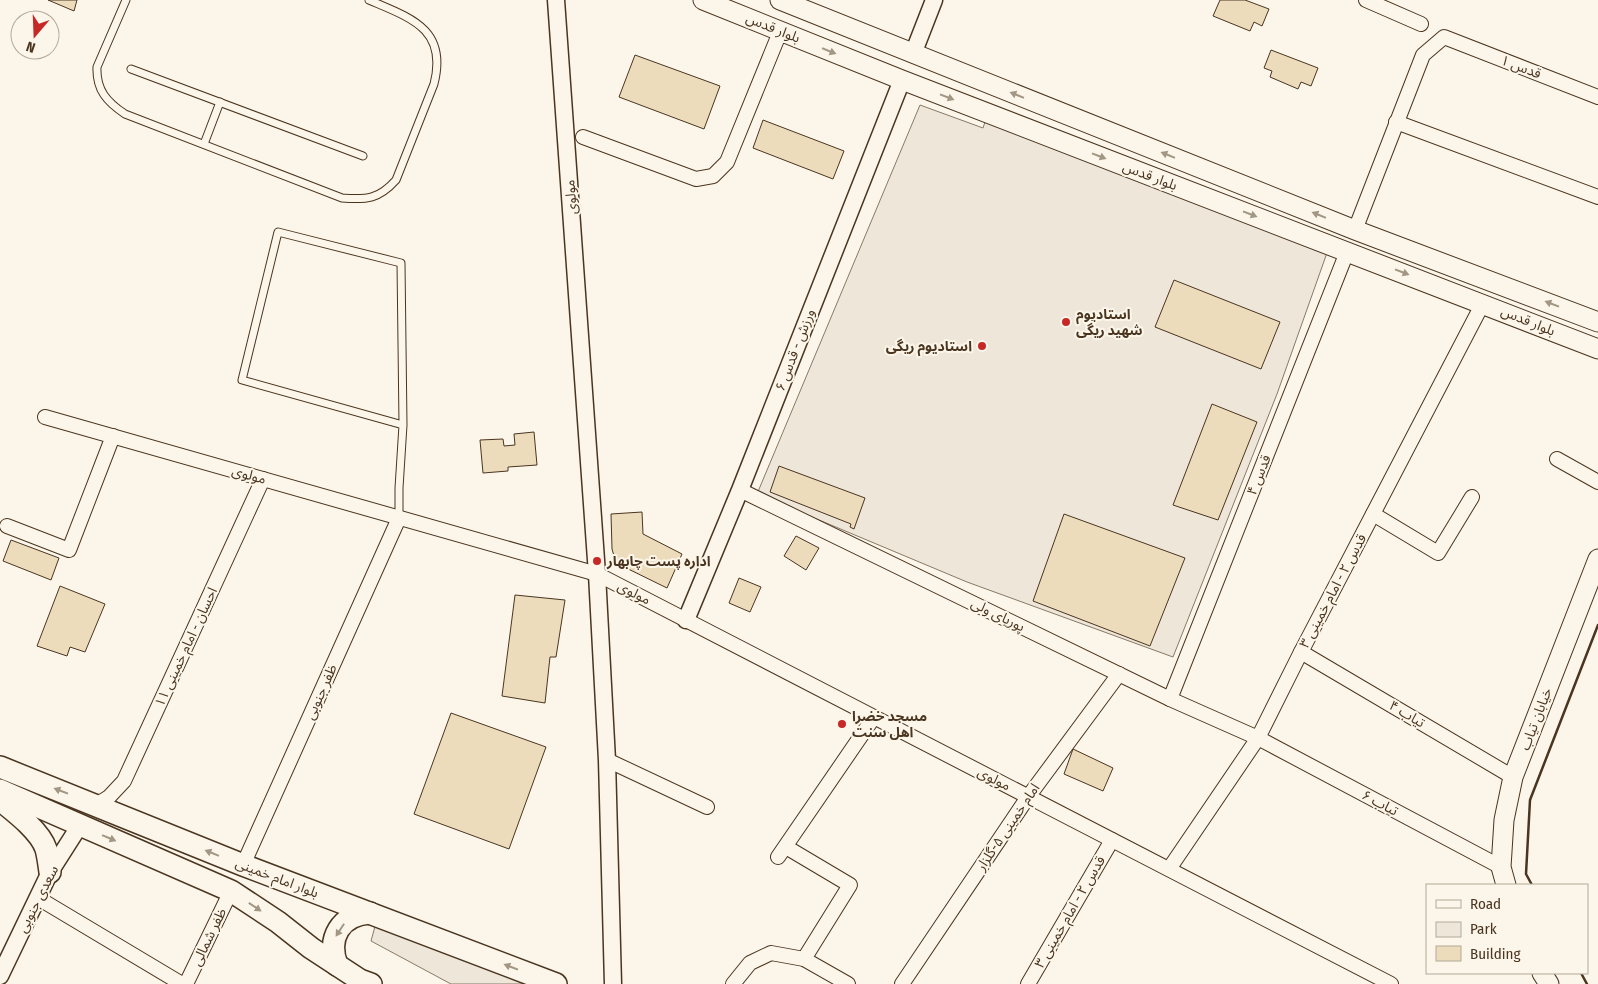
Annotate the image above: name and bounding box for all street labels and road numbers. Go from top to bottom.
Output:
street label: بلوار قدس [743,9,803,47]
street label: قدس ۱ [1498,52,1544,82]
street label: بلوار قدس [1120,158,1180,194]
street label: مولوی [561,179,581,215]
street label: بلوار قدس [1498,302,1558,340]
street label: ورزش - قدس ۶ [772,306,818,394]
street label: قدس ۴ [1243,452,1275,498]
street label: مولوی [230,462,268,488]
street label: قدس ۲ - امام خمینی ۳ [1296,531,1372,652]
street label: مولوی [615,578,653,608]
street label: احسان - امام خمینی ۱۱ [151,585,223,710]
street label: پوریای ولی [968,595,1028,636]
street label: ظفر جنوبی [301,662,341,722]
street label: خیابان تیاب [1516,685,1556,753]
street label: تیاب ۴ [1386,697,1428,731]
street label: مولوی [975,764,1013,794]
street label: امام خمینی ۵-گلزار [972,780,1045,876]
street label: تیاب ۶ [1359,786,1401,820]
street label: قدس ۲ - امام خمینی ۳ [1031,853,1111,972]
street label: بلوار امام خمینی [232,854,321,904]
street label: سعدی جنوبی [14,862,62,936]
street label: ظفر شمالی [188,905,230,969]

